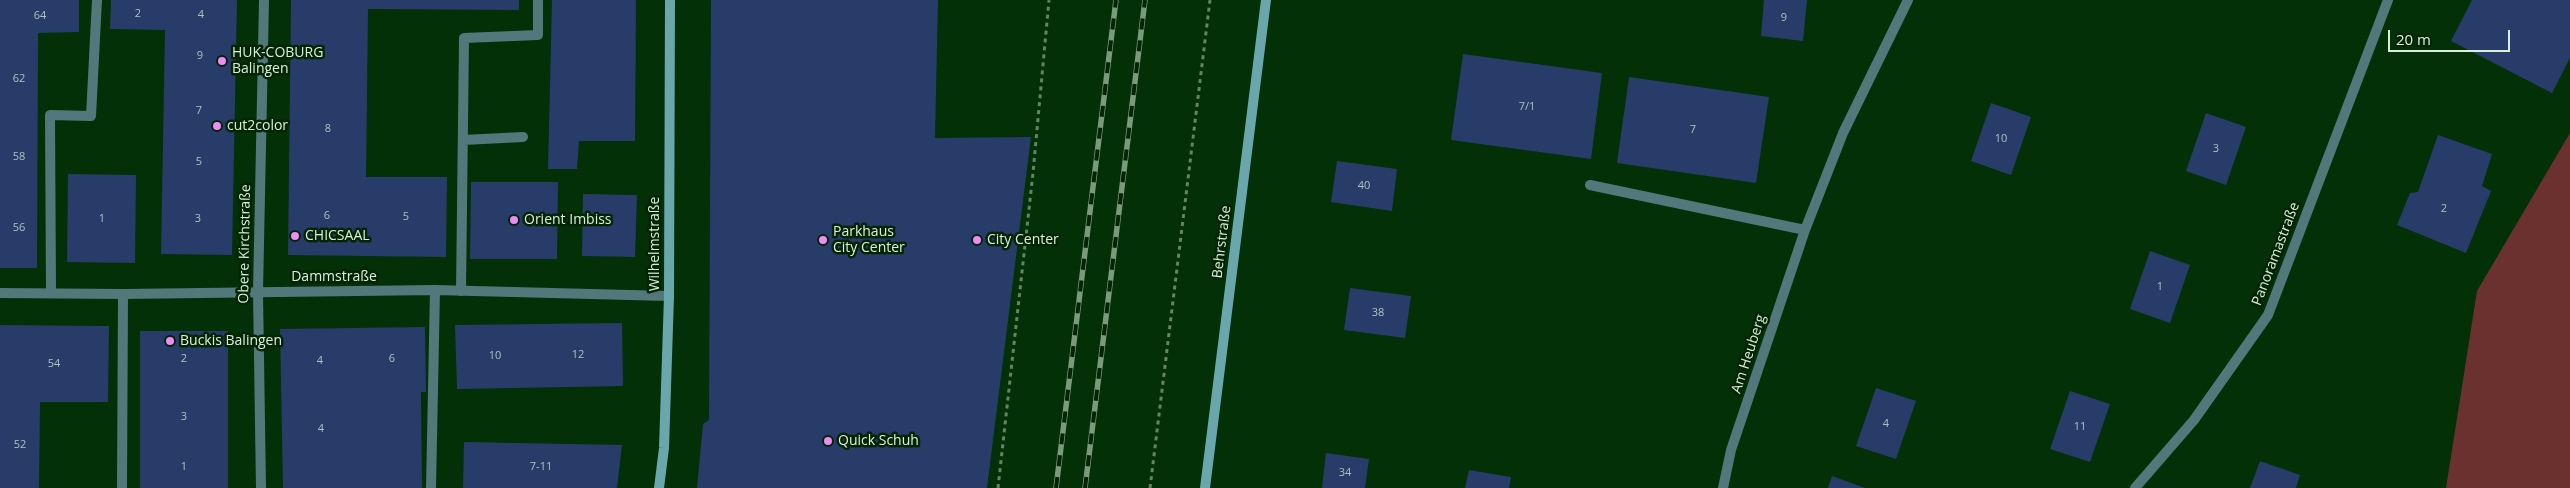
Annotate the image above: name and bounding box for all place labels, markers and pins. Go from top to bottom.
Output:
place label: HUK-COBURG Balingen [232,45,323,78]
marker: HUK-COBURG Balingen [216,55,228,67]
place label: cut2color [227,118,288,134]
marker: cut2color [211,120,223,132]
place label: Orient Imbiss [524,212,612,228]
marker: Orient Imbiss [508,214,520,226]
place label: Parkhaus City Center [833,224,905,256]
place label: CHICSAAL [305,228,370,244]
marker: CHICSAAL [289,230,301,242]
place label: City Center [987,232,1059,248]
marker: Parkhaus City Center [817,234,829,246]
marker: City Center [971,234,983,246]
place label: Buckis Balingen [180,333,282,349]
marker: Buckis Balingen [164,335,176,347]
place label: Quick Schuh [838,433,919,449]
marker: Quick Schuh [822,435,834,447]

